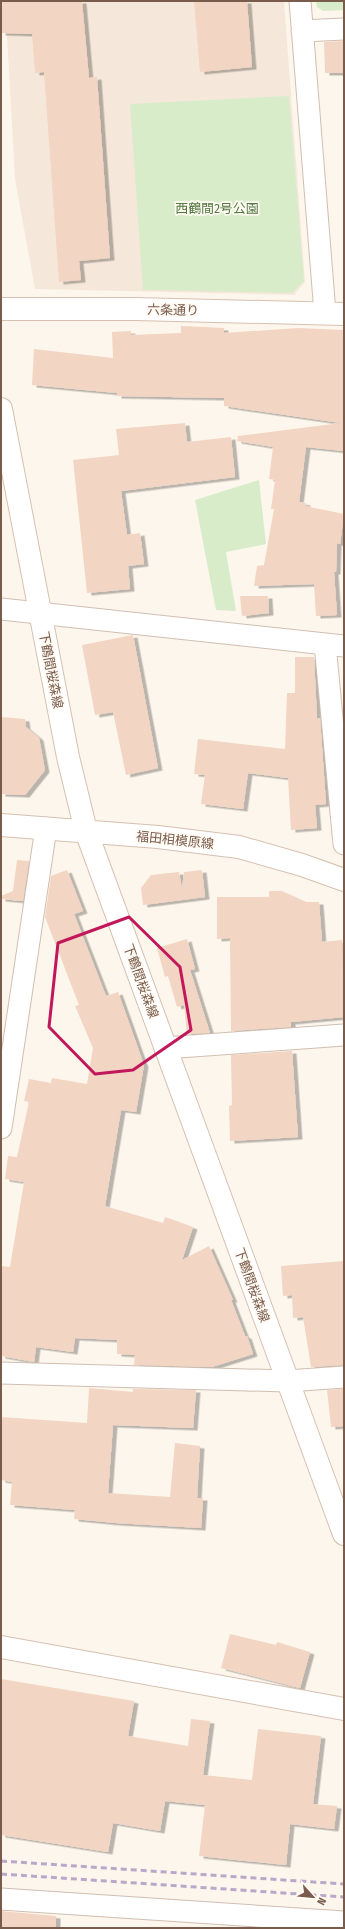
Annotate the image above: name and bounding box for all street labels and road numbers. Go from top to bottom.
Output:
street label: 六条通り [147,302,199,318]
street label: 下鶴間桜森線 [36,630,66,710]
street label: 福田相模原線 [135,828,215,852]
street label: 下鶴間桜森線 [121,942,161,1020]
street label: 下鶴間桜森線 [232,1246,272,1324]

